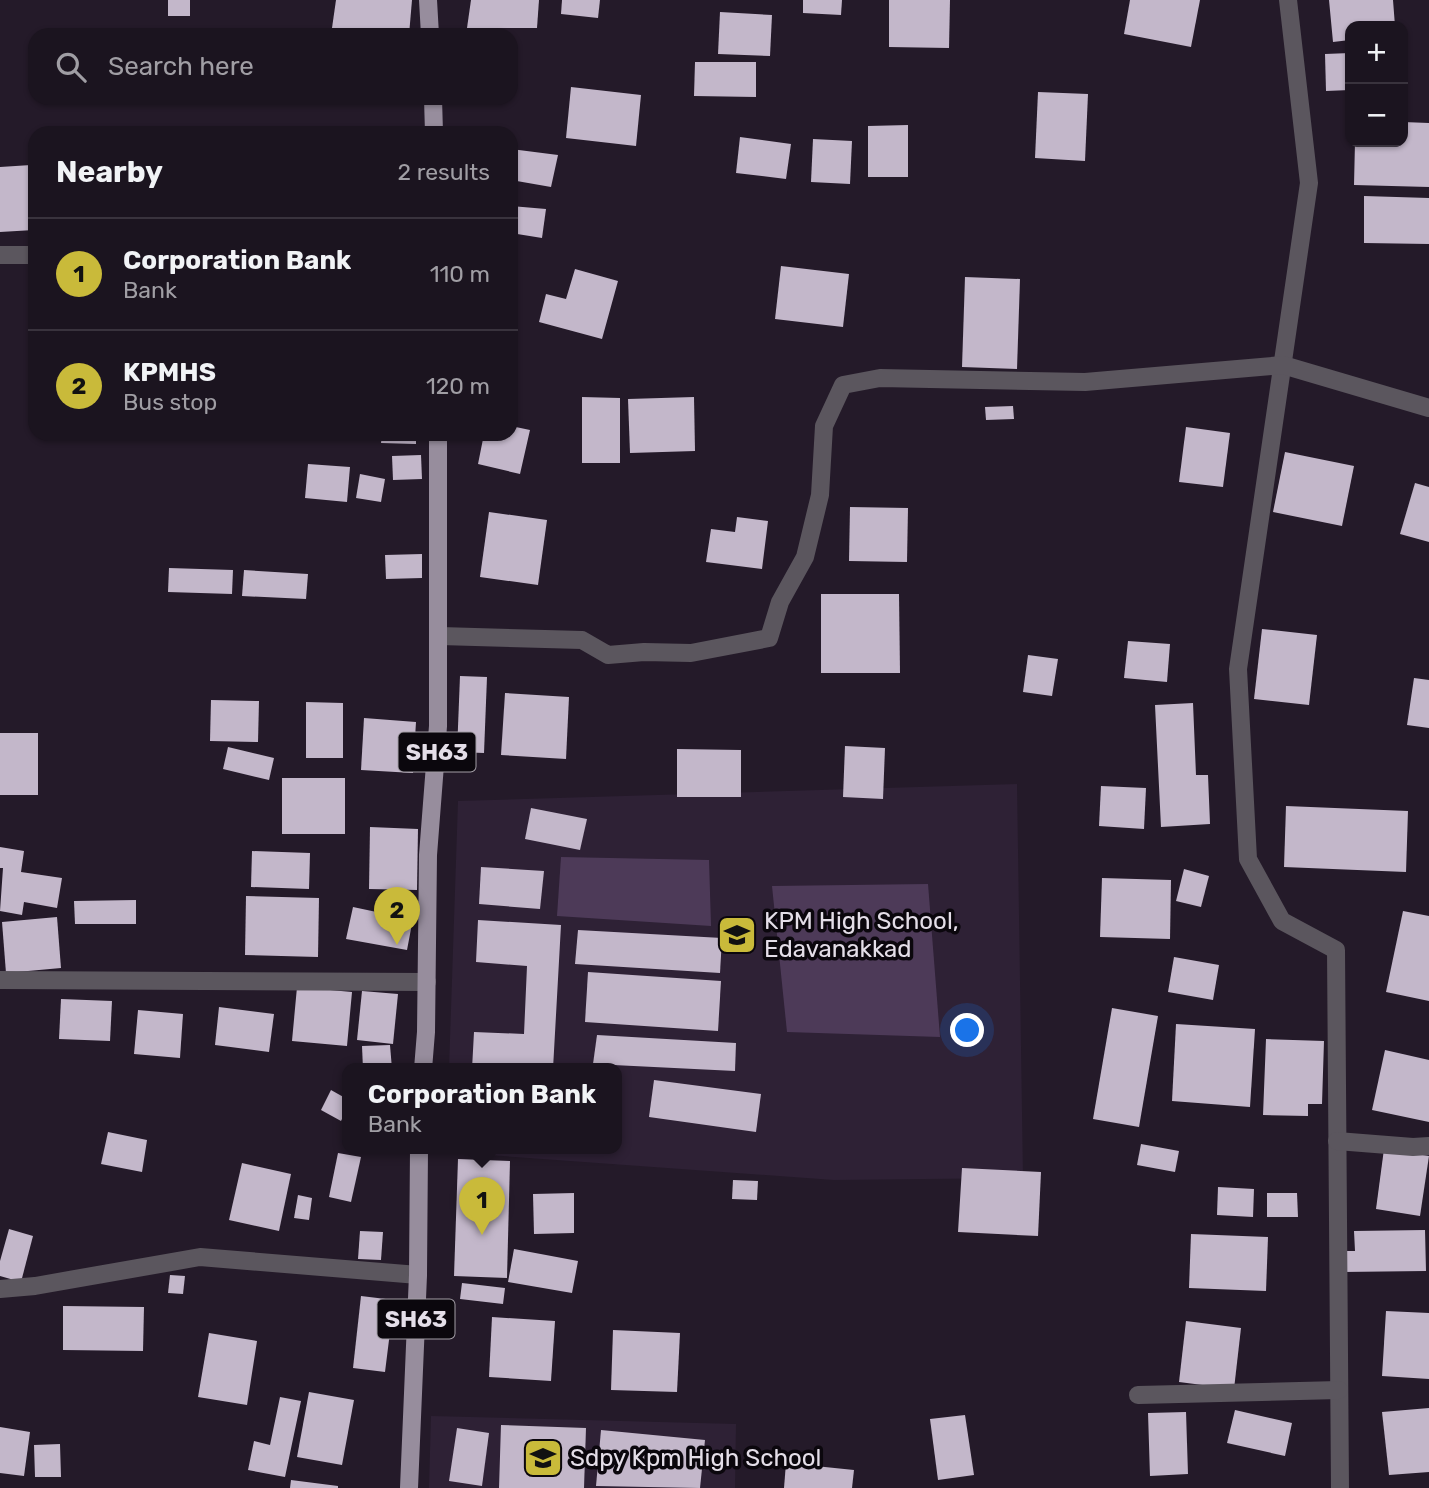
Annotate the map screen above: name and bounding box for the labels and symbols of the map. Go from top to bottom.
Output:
road number: SH63 [398,732,476,772]
pin: 2 [374,887,420,945]
place label: KPM High School, Edavanakkad [764,907,959,963]
school or university icon: KPM High School, Edavanakkad [716,914,758,956]
your location [950,1013,984,1047]
pin: 1 [459,1177,505,1235]
road number: SH63 [378,1300,454,1338]
school or university icon: Sdpy Kpm High School [522,1437,564,1479]
place label: Sdpy Kpm High School [570,1444,821,1472]

